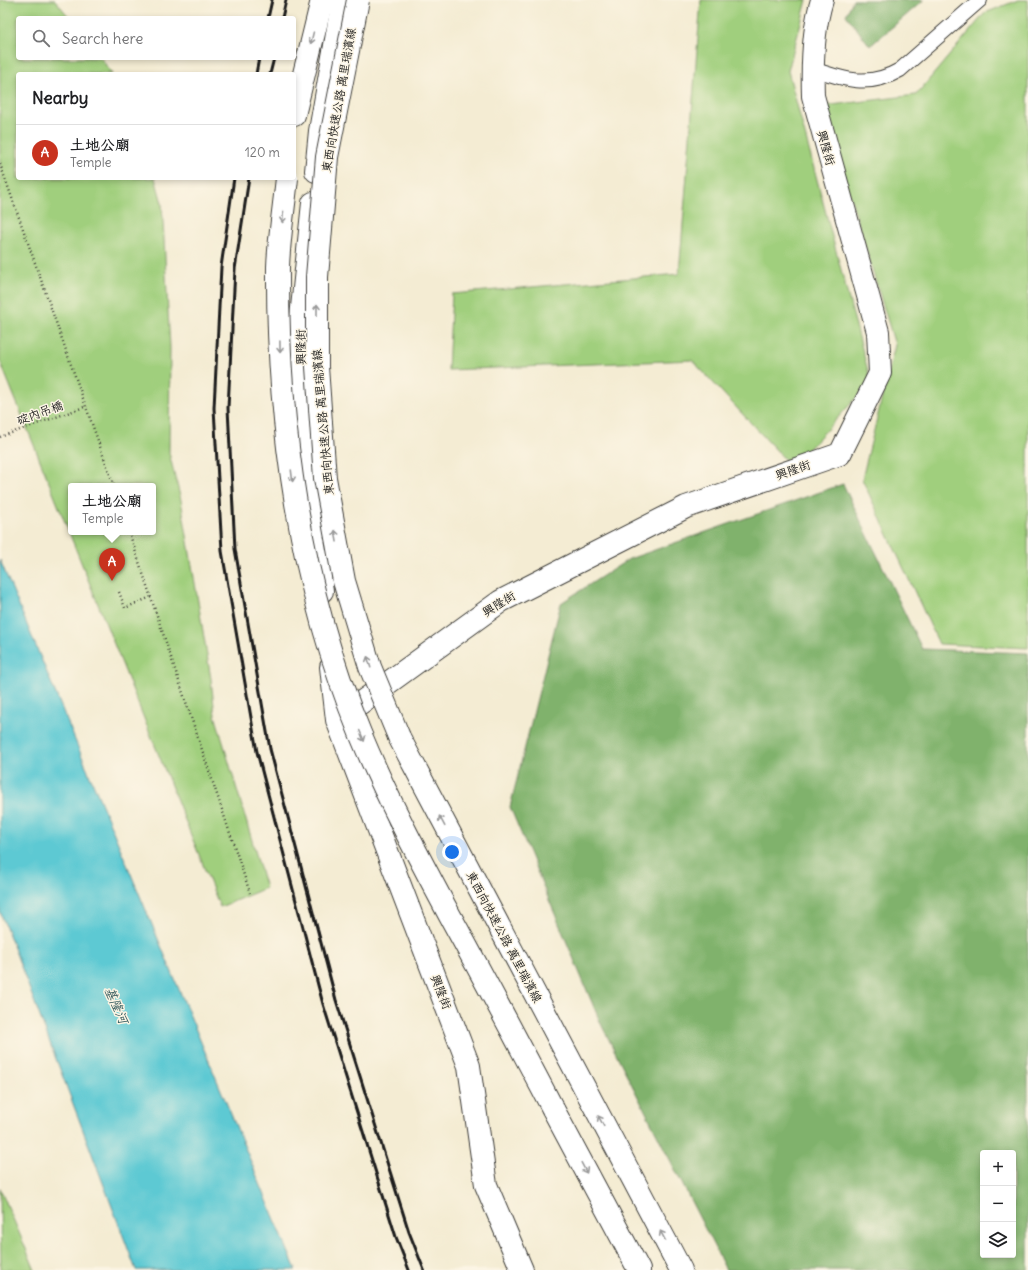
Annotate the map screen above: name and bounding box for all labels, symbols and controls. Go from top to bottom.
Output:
search box [16,16,296,60]
street label: 東西向快速公路 萬里瑞濱線 [318,26,359,174]
icon: search [30,27,52,49]
text: Search here [62,29,143,48]
one-way arrow [308,31,316,44]
text: Nearby [32,87,88,109]
street label: 興隆街 [814,128,839,167]
text: 土地公廟 [70,135,130,154]
text: A [41,144,49,161]
text: 120 m [245,144,280,161]
text: Temple [70,154,112,171]
one-way arrow [279,210,287,223]
one-way arrow [313,304,321,317]
street label: 興隆街 [293,329,308,365]
one-way arrow [276,340,284,353]
street label: 東西向快速公路 萬里瑞濱線 [309,348,336,496]
street label: 碇內吊橋 [15,397,65,428]
street label: 興隆街 [773,457,812,482]
one-way arrow [288,469,296,482]
popup [68,483,156,535]
text: 土地公廟 [82,491,142,510]
text: Temple [82,510,124,527]
one-way arrow [332,530,340,543]
pin: A [99,548,125,581]
street label: 興隆街 [479,588,518,619]
one-way arrow [365,656,372,669]
one-way arrow [358,730,366,742]
one-way arrow [438,815,445,827]
your location [442,842,462,862]
street label: 東西向快速公路 萬里瑞濱線 [463,868,546,1005]
street label: 興隆街 [428,972,455,1011]
water label: 基隆河 [101,984,133,1028]
one-way arrow [597,1115,605,1127]
map controls [980,1150,1016,1258]
button: + [980,1150,1016,1186]
one-way arrow [581,1162,589,1174]
button: − [980,1186,1016,1222]
button: layers [980,1222,1016,1258]
one-way arrow [658,1230,666,1242]

